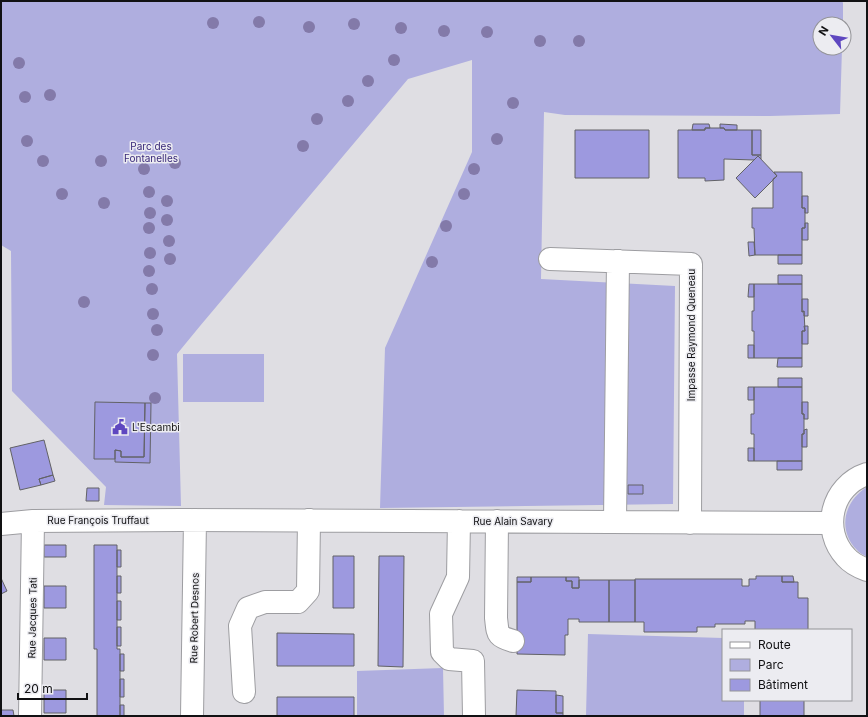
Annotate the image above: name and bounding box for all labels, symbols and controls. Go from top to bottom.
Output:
north arrow [812,16,852,56]
text: N [815,24,832,38]
park label: Parc des Fontanelles [124,140,178,164]
street label: Impasse Raymond Queneau [685,269,697,401]
public building icon: L'Escambi [111,418,129,436]
place label: L'Escambi [132,421,180,433]
street label: Rue François Truffaut [47,514,149,526]
street label: Rue Alain Savary [473,515,553,527]
street label: Rue Robert Desnos [187,573,201,663]
street label: Rue Jacques Tati [25,577,39,659]
legend [722,629,852,701]
text: Route [758,637,791,652]
text: Parc [758,657,784,672]
scale bar [18,675,87,701]
text: Bâtiment [758,677,808,692]
text: 20 m [24,681,53,696]

